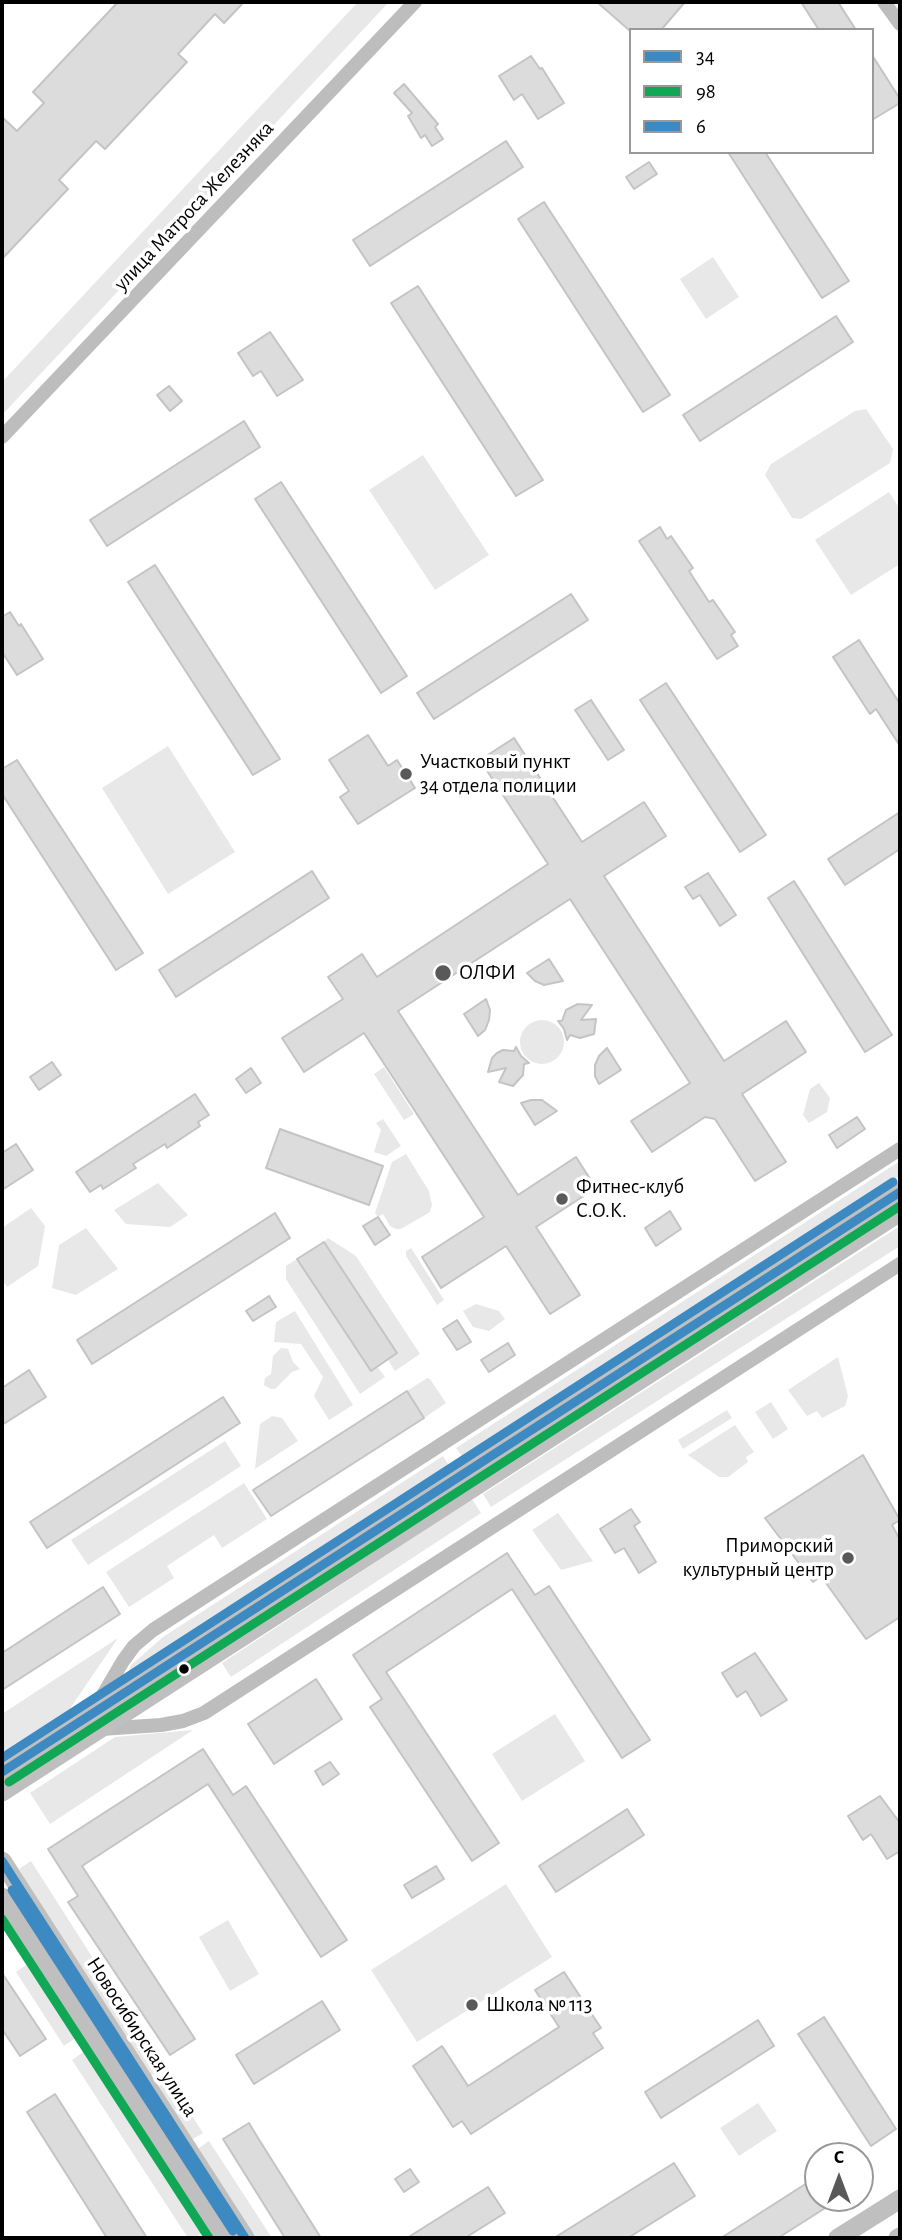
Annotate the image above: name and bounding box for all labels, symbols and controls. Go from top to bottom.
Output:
legend [629,28,874,154]
text: 34 [696,46,715,67]
text: 98 [696,81,716,102]
street label: улица Матроса Железняка [109,116,279,296]
text: 6 [696,116,706,137]
place label: Участковый пункт 34 отдела полиции [420,749,577,799]
marker: Участковый пункт 34 отдела полиции [398,766,414,782]
place label: ОЛФИ [459,960,516,986]
marker: ОЛФИ [433,963,453,983]
place label: Фитнес-клуб С.О.К. [576,1174,684,1224]
marker: Фитнес-клуб С.О.К. [554,1191,570,1207]
place label: Приморский культурный центр [683,1533,834,1583]
marker: Приморский культурный центр [840,1550,856,1566]
unlabelled marker [177,1662,191,1676]
street label: Новосибирская улица [81,1952,203,2122]
place label: Школа № 113 [486,1992,592,2018]
marker: Школа № 113 [464,1997,480,2013]
north arrow [804,2142,874,2212]
text: С [834,2148,844,2167]

